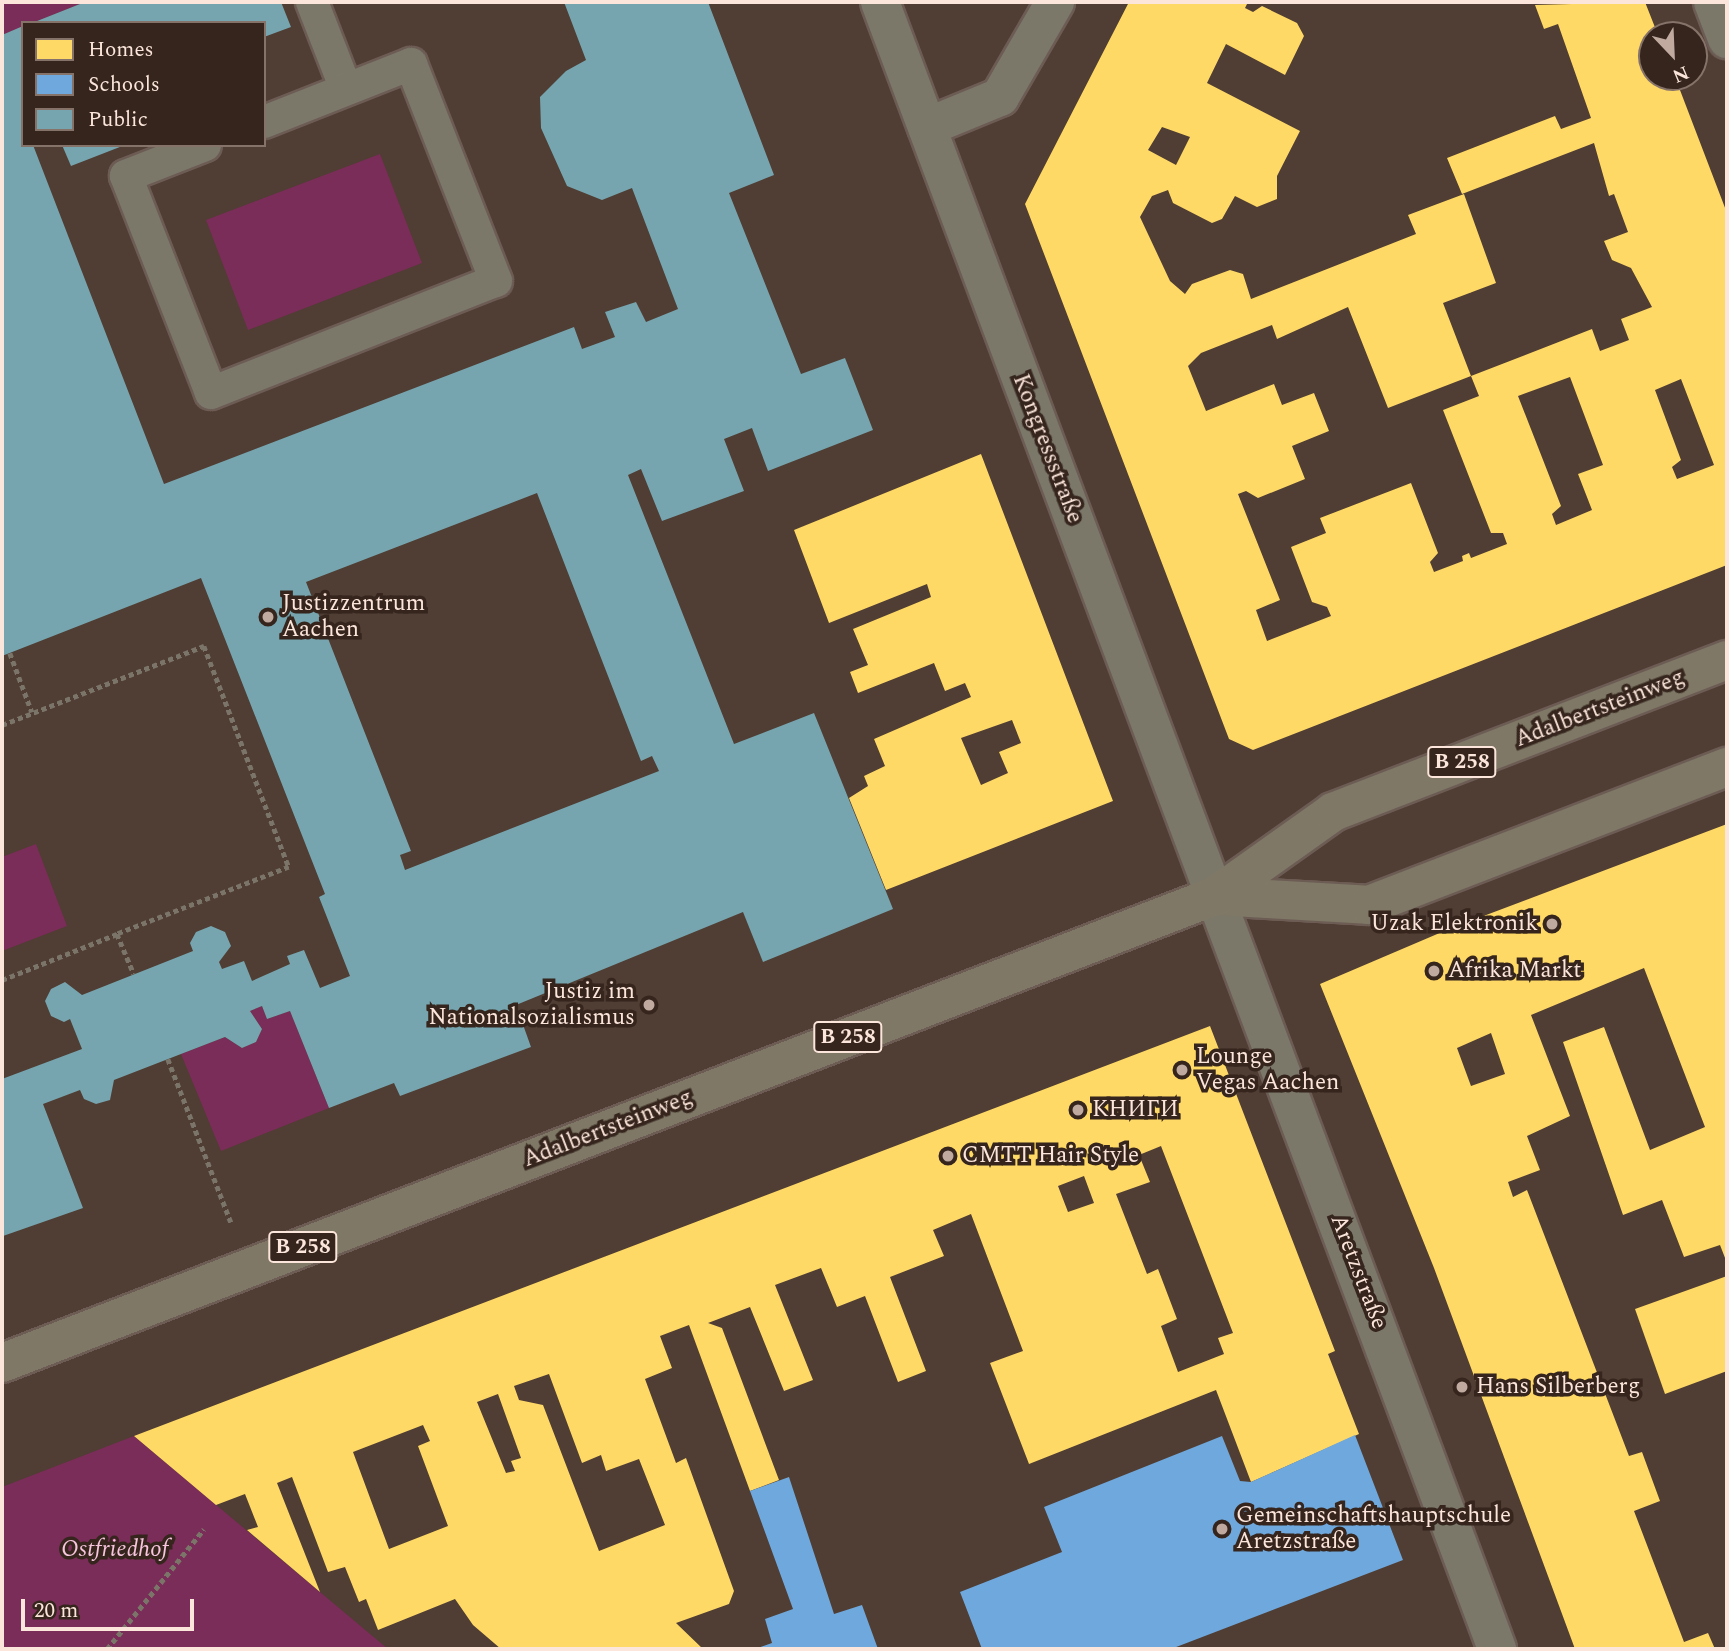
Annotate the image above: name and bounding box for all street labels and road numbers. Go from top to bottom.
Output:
street label: Kongressstraße [1006,371,1088,527]
street label: Adalbertsteinweg [1511,664,1689,754]
road number: B 258 [1427,744,1497,780]
road number: B 258 [813,1020,883,1054]
street label: Adalbertsteinweg [519,1084,697,1174]
street label: Aretzstraße [1324,1211,1392,1333]
road number: B 258 [268,1230,338,1264]

